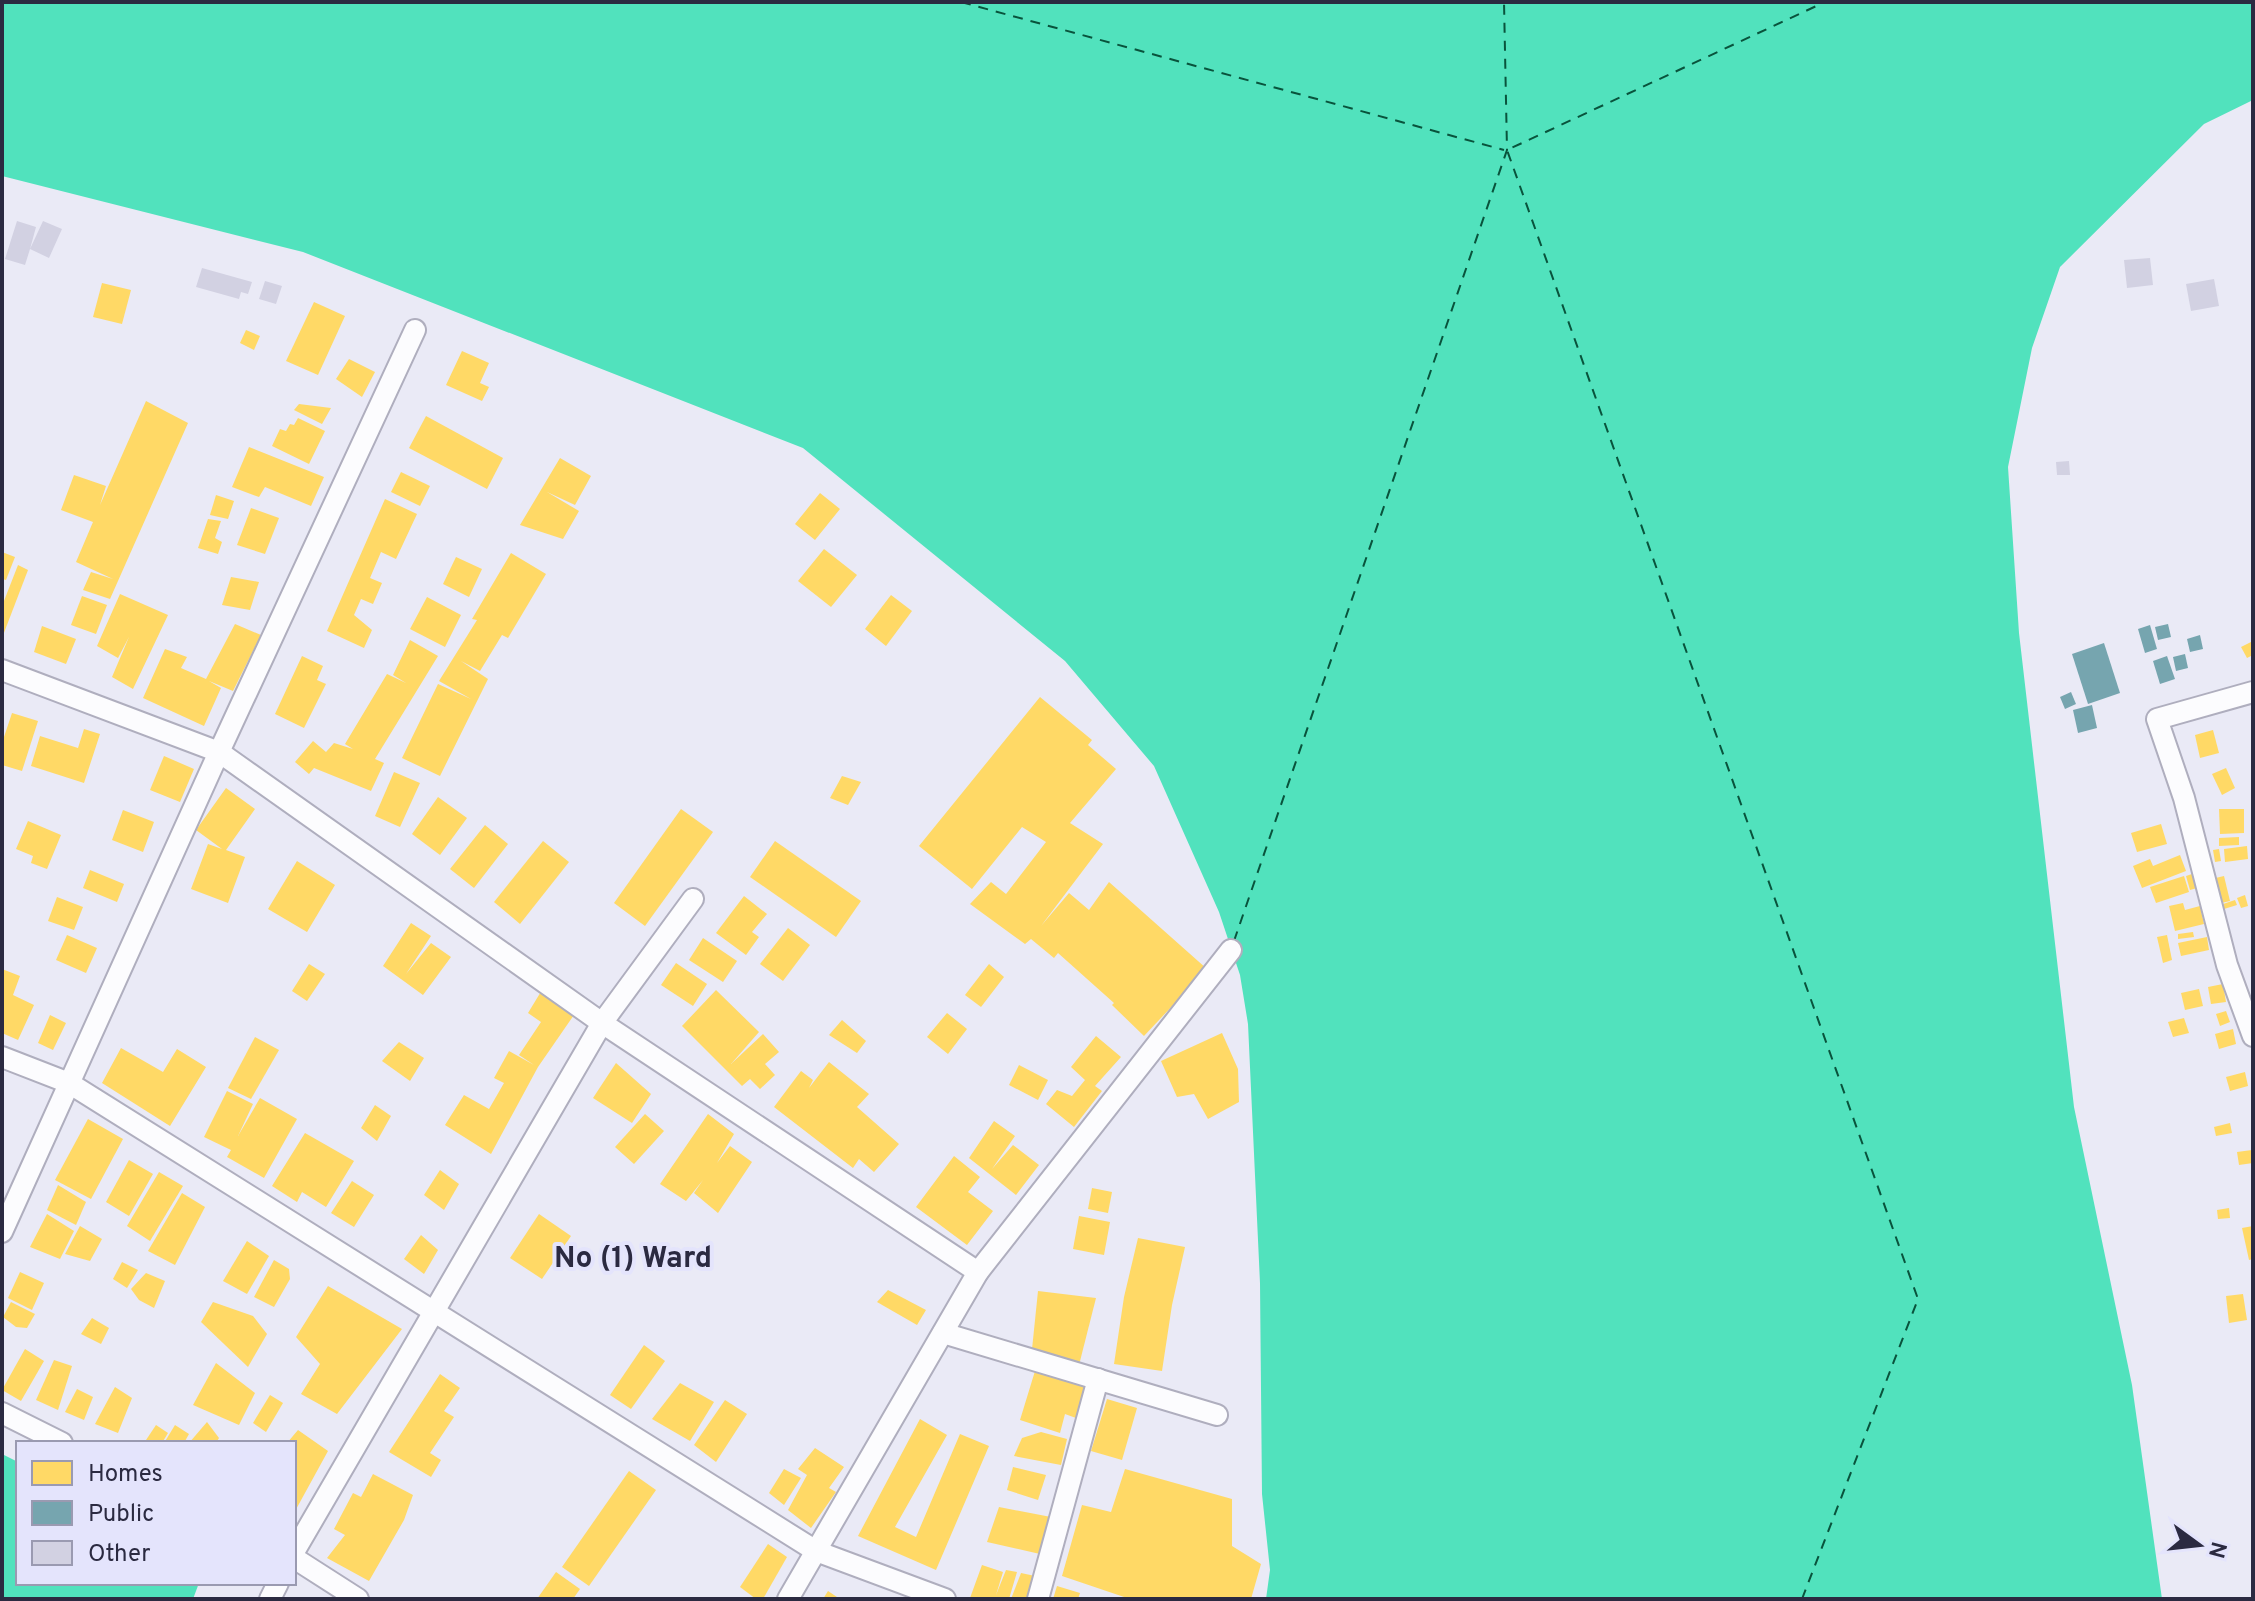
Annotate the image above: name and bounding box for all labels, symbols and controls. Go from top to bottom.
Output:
district label: No (1) Ward [554,1241,712,1278]
legend [16,1441,296,1585]
text: Homes [88,1460,163,1490]
text: Public [88,1500,154,1530]
north arrow [2159,1505,2239,1585]
text: N [2201,1538,2231,1561]
text: Other [88,1540,150,1570]

